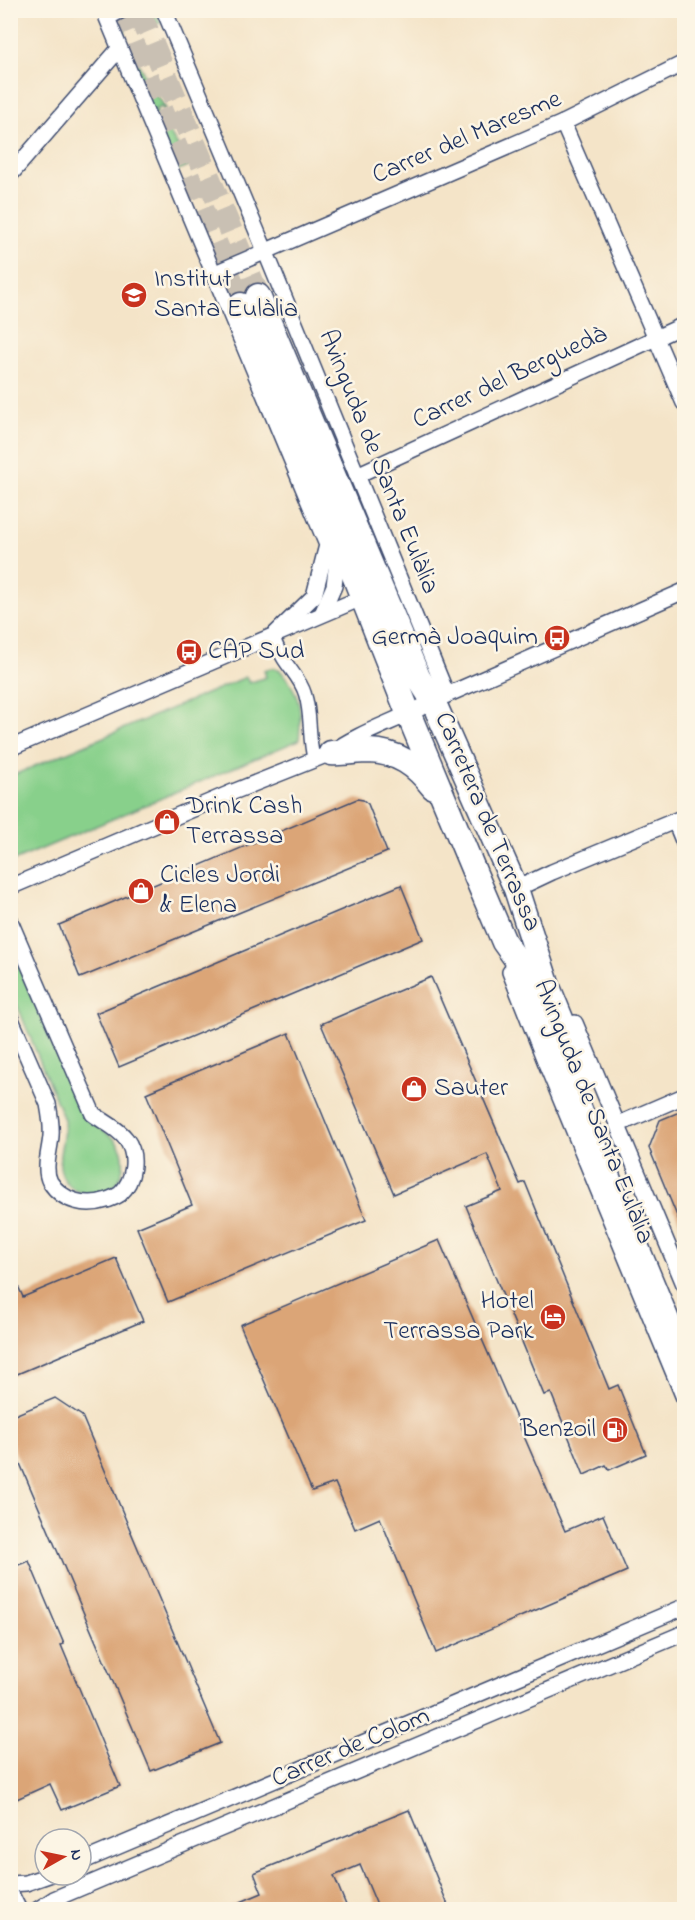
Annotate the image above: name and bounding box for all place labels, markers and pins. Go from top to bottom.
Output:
place label: Institut Santa Eulàlia [154,261,298,329]
school or university icon: Institut Santa Eulàlia [119,280,149,310]
place label: Germà Joaquim [371,619,538,657]
bus stop icon: Germà Joaquim [542,623,572,653]
place label: CAP Sud [208,633,305,671]
bus stop icon: CAP Sud [174,637,204,667]
place label: Drink Cash Terrassa [185,788,302,856]
shop icon: Drink Cash Terrassa [152,807,182,837]
place label: Cicles Jordi & Elena [160,857,280,925]
shop icon: Cicles Jordi & Elena [126,876,156,906]
place label: Sauter [434,1070,509,1108]
shop icon: Sauter [399,1074,429,1104]
place label: Hotel Terrassa Park [383,1283,535,1351]
hotel icon: Hotel Terrassa Park [538,1302,568,1332]
place label: Benzoil [520,1411,596,1449]
fuel station icon: Benzoil [600,1415,630,1445]

